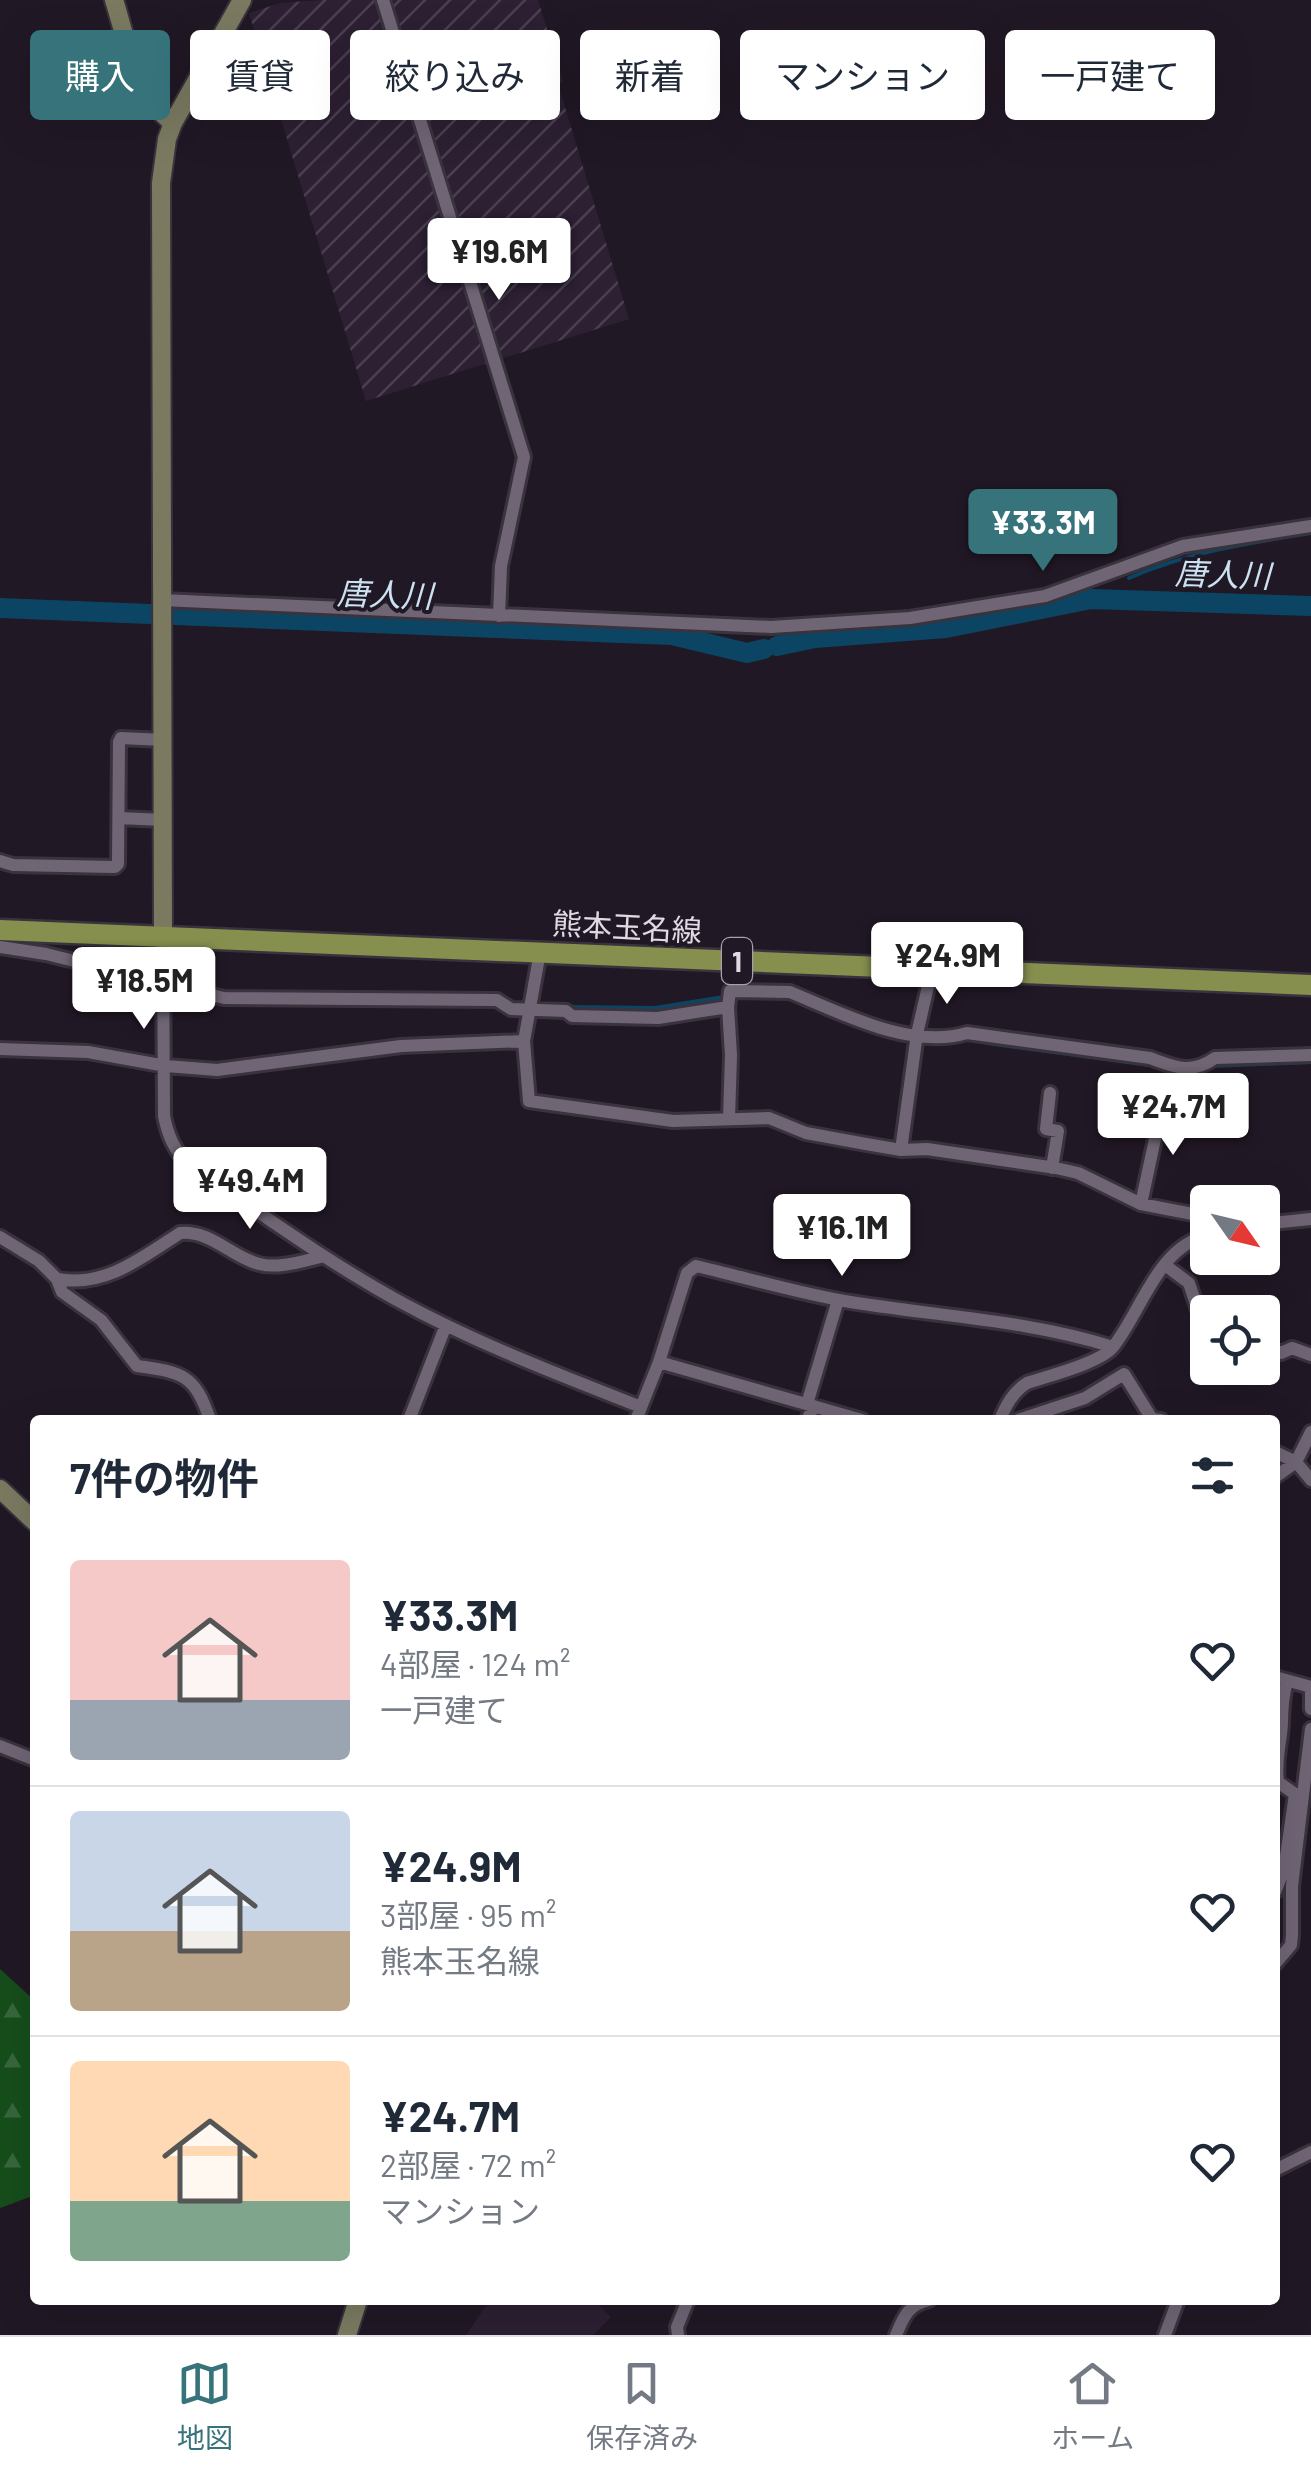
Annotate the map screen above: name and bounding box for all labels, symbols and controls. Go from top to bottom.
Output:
chip: 購入 [30,30,170,120]
chip: 賃貸 [190,30,330,120]
chip: 絞り込み [350,30,560,120]
chip: 新着 [580,30,720,120]
chip: マンション [740,30,985,120]
chip: 一戸建て [1005,30,1215,120]
pin: ¥19.6M [418,218,580,303]
text: ¥19.6M [450,231,548,269]
pin: ¥33.3M [962,489,1124,574]
text: ¥33.3M [990,502,1096,540]
water label: 唐人川 [1174,552,1275,594]
water label: 唐人川 [336,572,437,614]
street label: 熊本玉名線 [551,904,703,948]
pin: ¥24.9M [866,922,1028,1007]
text: ¥24.9M [893,935,1001,973]
road number: 1 [722,938,752,984]
pin: ¥18.5M [63,947,225,1032]
text: ¥18.5M [94,960,194,998]
pin: ¥24.7M [1092,1073,1254,1158]
text: ¥24.7M [1120,1086,1226,1124]
pin: ¥49.4M [169,1147,331,1232]
text: ¥49.4M [195,1160,305,1198]
north arrow [1190,1185,1280,1275]
map controls [1190,1185,1280,1385]
pin: ¥16.1M [761,1194,923,1279]
text: ¥16.1M [795,1207,889,1245]
button: locate [1190,1295,1280,1385]
icon: filters [1185,1448,1240,1503]
text: 7件の物件 [70,1452,259,1502]
text: ¥33.3M [380,1589,518,1639]
icon: home [150,1600,270,1720]
icon: heart [1185,1633,1240,1688]
text: 4部屋 · 124 m² [380,1644,570,1682]
text: 一戸建て [380,1690,508,1728]
text: ¥24.9M [380,1840,521,1890]
icon: home [150,1851,270,1971]
icon: heart [1185,1884,1240,1939]
text: 3部屋 · 95 m² [380,1895,556,1933]
text: 熊本玉名線 [380,1941,540,1979]
text: ¥24.7M [380,2090,520,2140]
icon: home [150,2101,270,2221]
icon: heart [1185,2134,1240,2189]
text: 2部屋 · 72 m² [380,2145,556,2183]
text: マンション [380,2191,540,2229]
tab: 地図 [177,2356,233,2456]
tab: 保存済み [586,2356,698,2456]
tab: ホーム [1051,2356,1134,2456]

